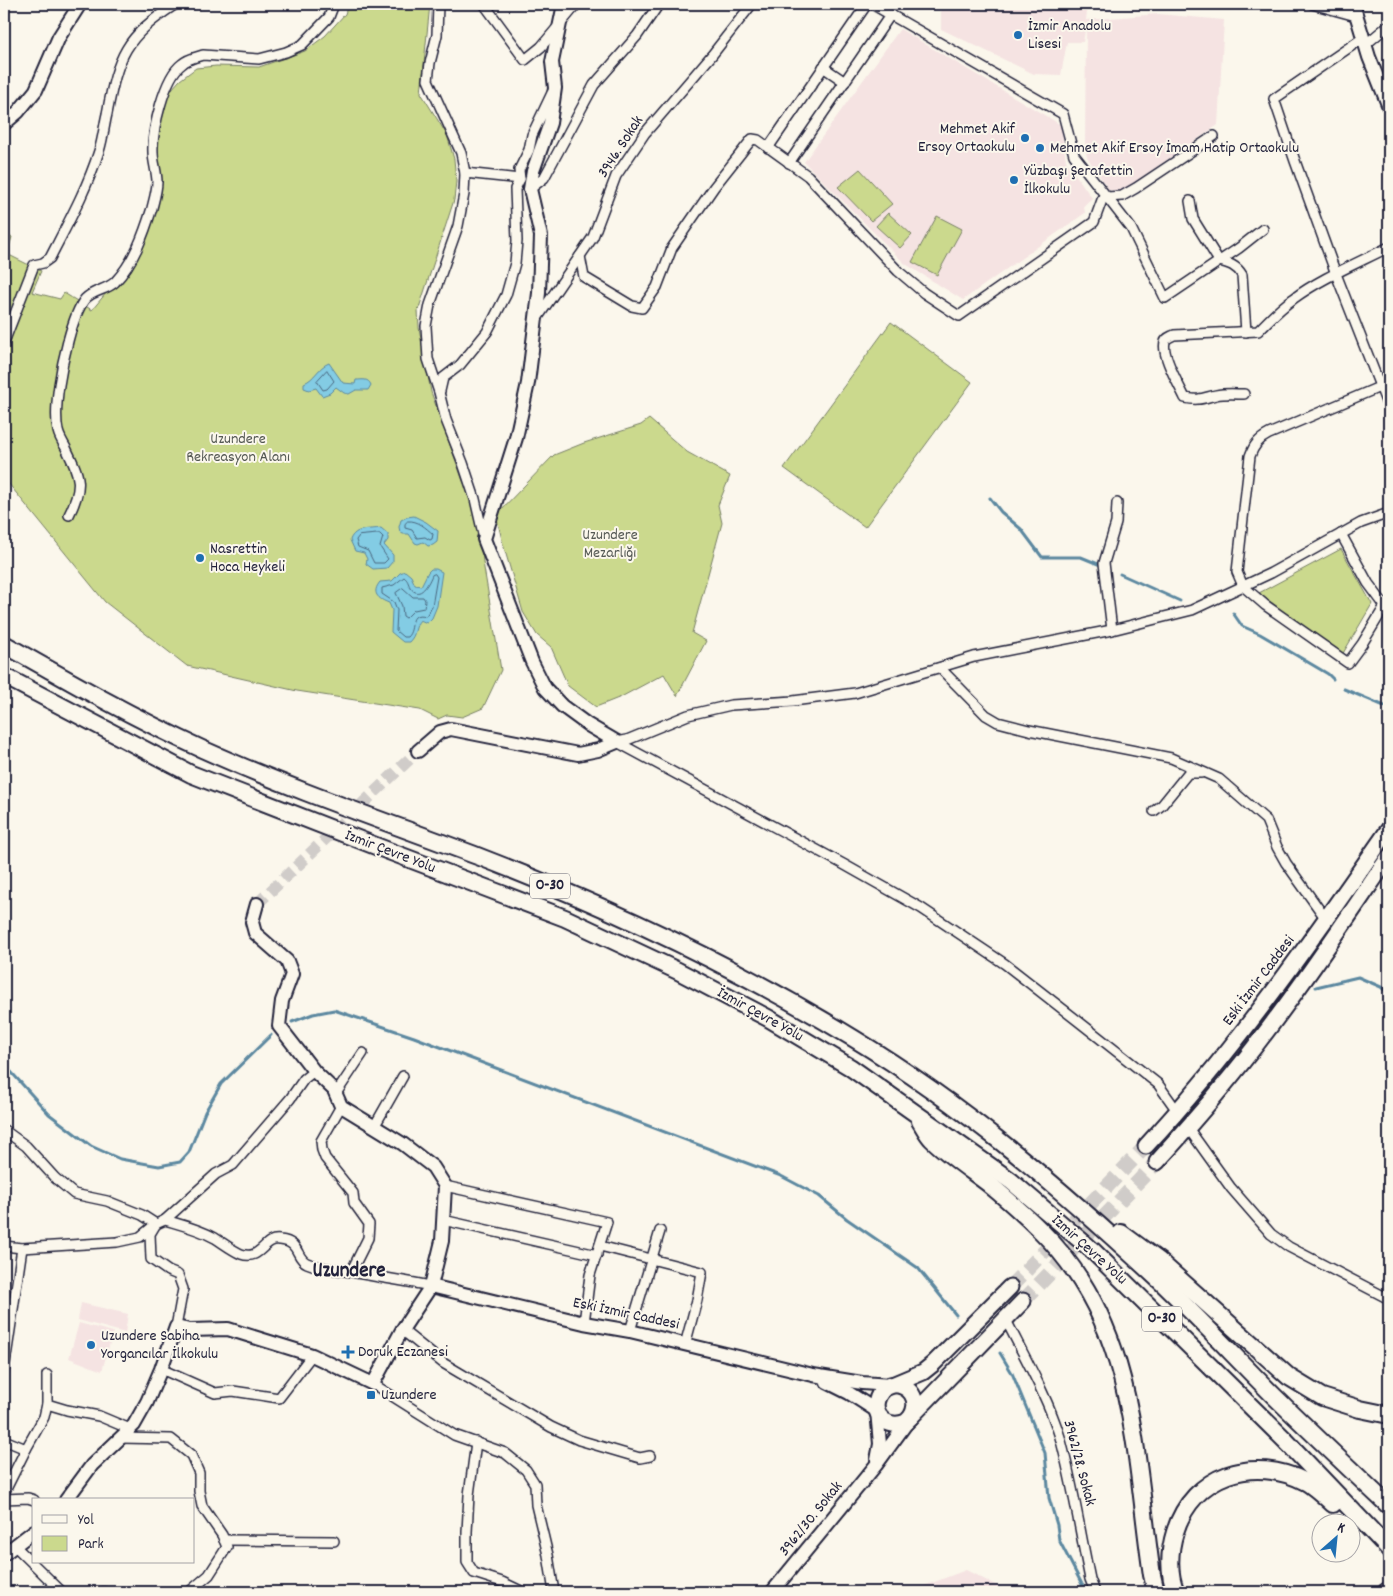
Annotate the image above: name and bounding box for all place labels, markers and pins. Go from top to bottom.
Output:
place label: İzmir Anadolu Lisesi [1028,15,1111,56]
marker: İzmir Anadolu Lisesi [1012,29,1024,41]
place label: Mehmet Akif Ersoy Ortaokulu [918,118,1015,159]
marker: Mehmet Akif Ersoy Ortaokulu [1019,132,1031,144]
place label: Mehmet Akif Ersoy İmam Hatip Ortaokulu [1050,137,1299,160]
marker: Mehmet Akif Ersoy İmam Hatip Ortaokulu [1034,142,1046,154]
place label: Yüzbaşı Şerafettin İlkokulu [1024,160,1133,201]
marker: Yüzbaşı Şerafettin İlkokulu [1008,174,1020,186]
place label: Nasrettin Hoca Heykeli [210,538,285,579]
marker: Nasrettin Hoca Heykeli [194,552,206,564]
place label: Uzundere Sabiha Yorgancılar İlkokulu [101,1325,218,1366]
marker: Uzundere Sabiha Yorgancılar İlkokulu [85,1339,97,1351]
place label: Doruk Eczanesi [358,1341,448,1364]
marker: Doruk Eczanesi [342,1346,354,1358]
place label: Uzundere [381,1384,437,1407]
marker: Uzundere [365,1389,377,1401]

